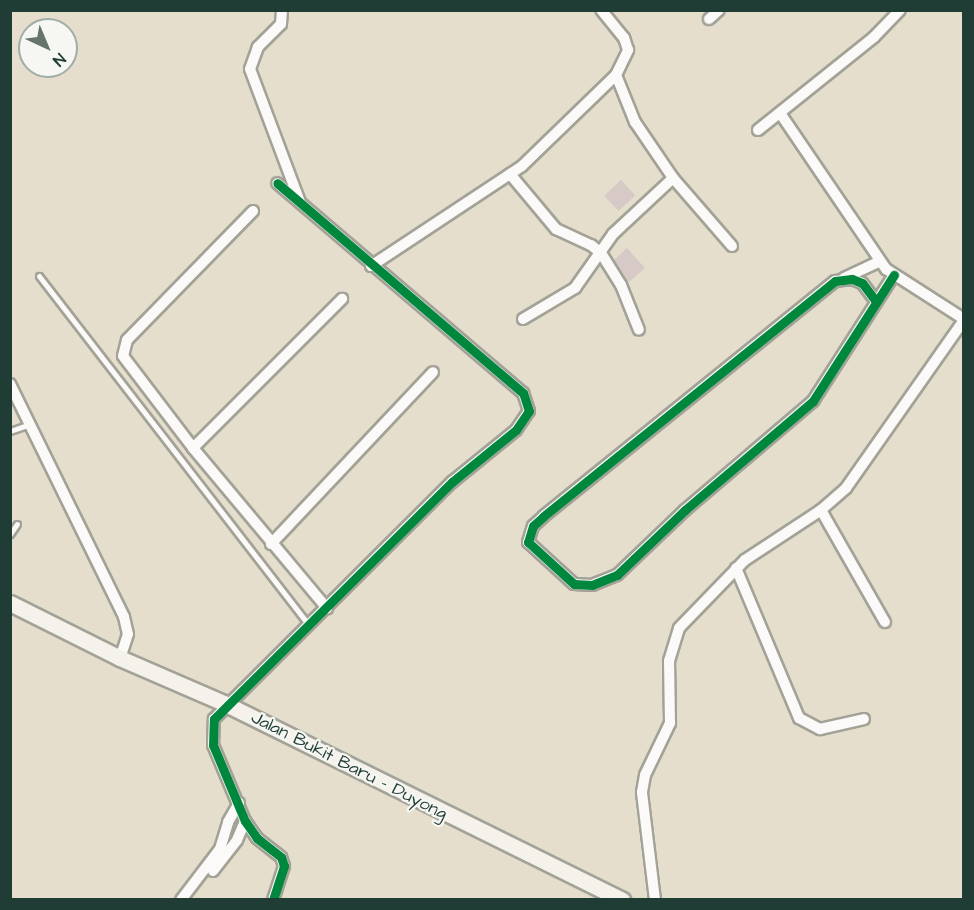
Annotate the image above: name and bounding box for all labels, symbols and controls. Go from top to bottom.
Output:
north arrow [18,18,78,78]
text: N [48,48,70,71]
street label: Jalan Bukit Baru - Duyong [247,707,451,825]

